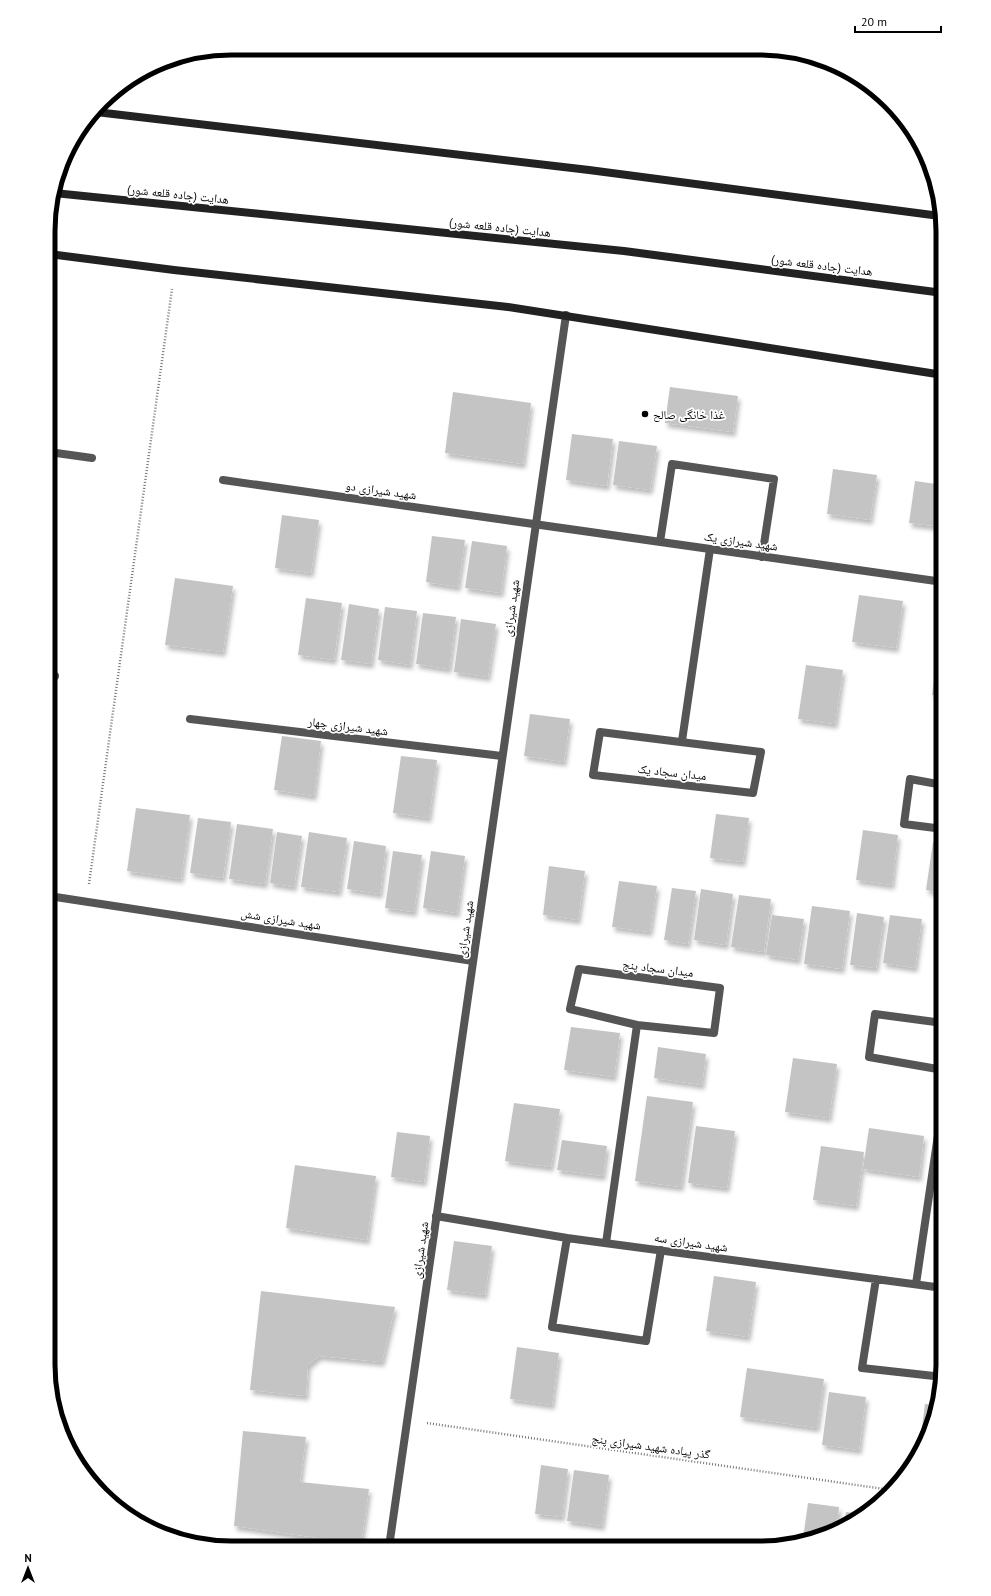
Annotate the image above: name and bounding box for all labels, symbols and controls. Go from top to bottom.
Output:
scale bar [855,8,941,34]
text: 20 m [861,14,887,29]
street label: هدایت (جاده قلعه شور) [126,181,229,207]
street label: هدایت (جاده قلعه شور) [448,214,551,240]
street label: هدایت (جاده قلعه شور) [770,251,874,279]
place label: غذا خانگی صالح [653,407,725,422]
marker: غذا خانگی صالح [640,409,650,419]
street label: شهید شیرازی دو [345,478,418,503]
street label: شهید شیرازی یک [703,528,779,554]
street label: شهید شیرازی [500,578,523,638]
street label: شهید شیرازی چهار [306,714,389,739]
street label: میدان سجاد یک [637,761,707,783]
street label: شهید شیرازی [454,899,477,959]
street label: شهید شیرازی شش [240,905,322,933]
street label: میدان سجاد پنج [622,956,694,980]
street label: شهید شیرازی [409,1220,432,1280]
street label: شهید شیرازی سه [653,1229,729,1255]
street label: گذر پیاده شهید شیرازی پنج [591,1430,711,1462]
north arrow [8,1548,48,1588]
text: N [24,1551,32,1565]

